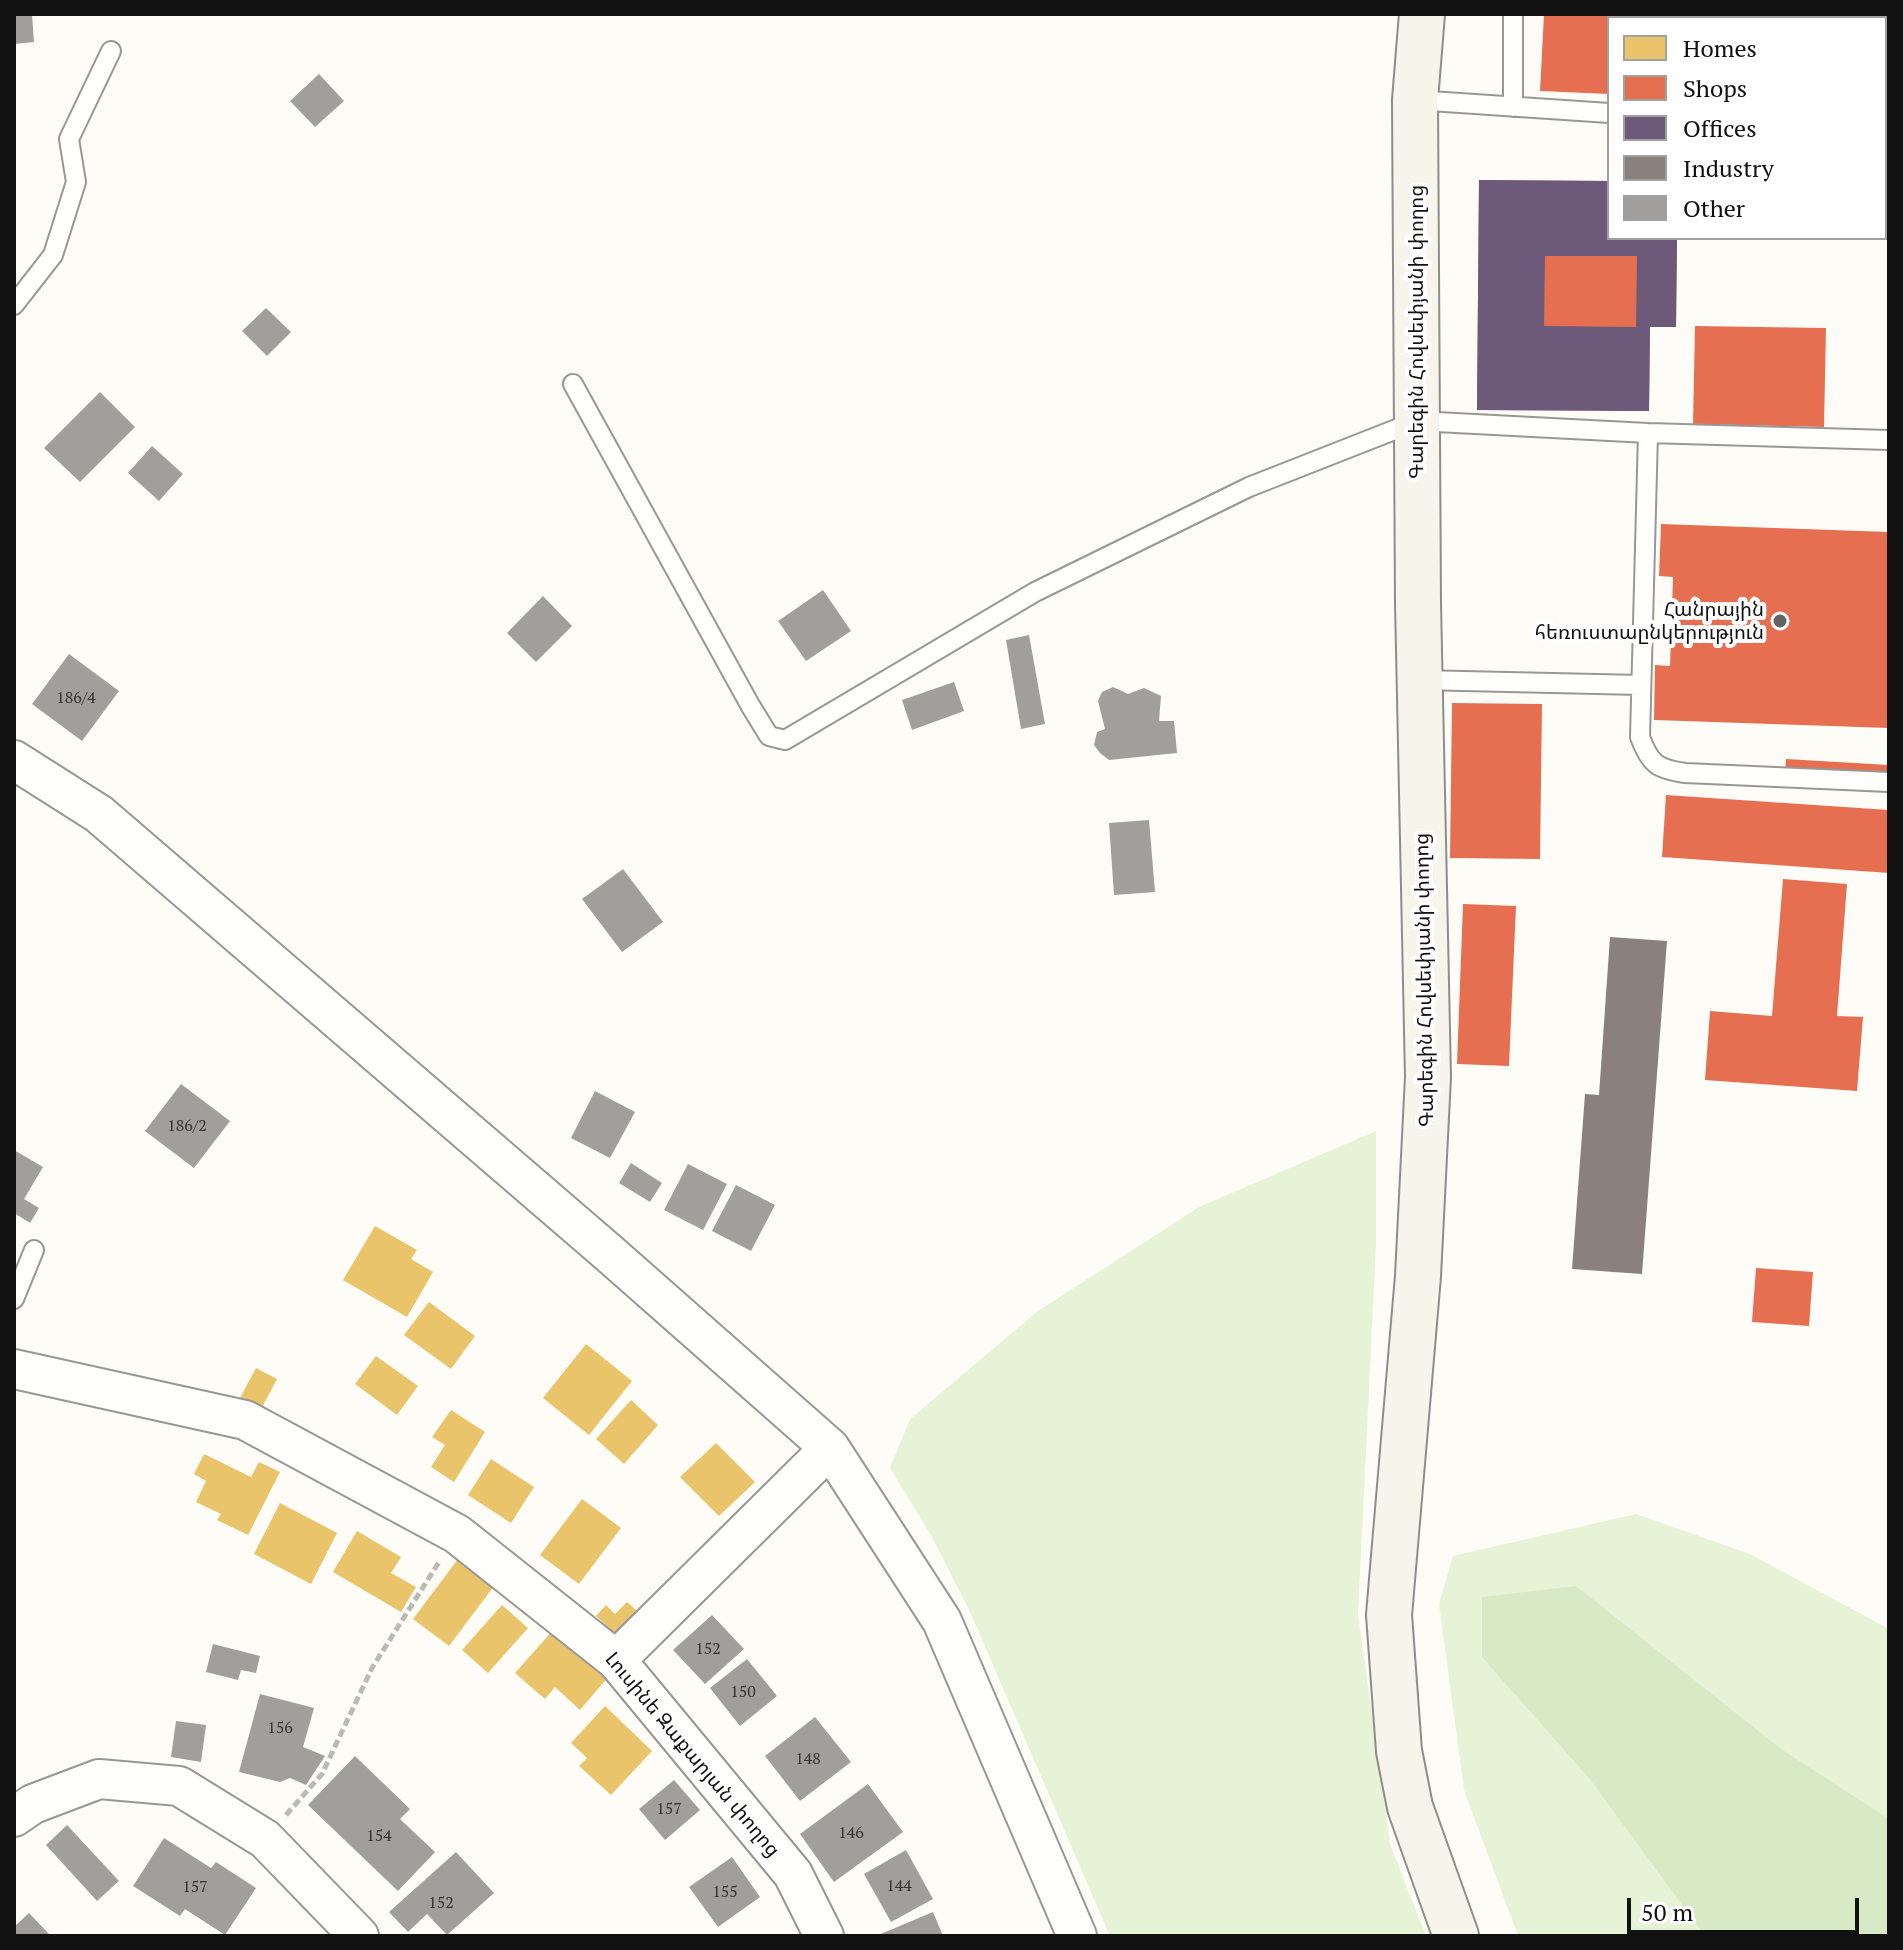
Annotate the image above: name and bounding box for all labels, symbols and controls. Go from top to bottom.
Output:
legend [1607,16,1887,240]
text: Homes [1683,32,1757,64]
text: Shops [1683,72,1747,104]
text: Offices [1683,112,1757,144]
text: Industry [1683,152,1774,184]
street label: Գարեգին Հովսեփյանի փողոց [1405,185,1429,479]
text: Other [1683,192,1745,224]
place label: Հանրային հեռուստաընկերություն [1535,598,1764,645]
marker: Հանրային հեռուստաընկերություն [1771,612,1789,630]
house number: 186/4 [56,688,96,708]
street label: Գարեգին Հովսեփյանի փողոց [1410,833,1440,1127]
house number: 186/2 [167,1116,207,1136]
house number: 152 [695,1639,721,1659]
street label: Լուսինե Զաքարյան փողոց [599,1648,785,1862]
house number: 150 [730,1682,756,1702]
house number: 156 [267,1718,293,1738]
house number: 148 [795,1749,821,1769]
house number: 157 [656,1799,682,1819]
house number: 146 [838,1823,864,1843]
house number: 154 [366,1826,392,1846]
house number: 144 [886,1876,912,1896]
house number: 157 [182,1877,208,1897]
house number: 155 [712,1882,738,1902]
scale bar [1631,1882,1863,1932]
house number: 152 [428,1893,454,1913]
text: 50 m [1641,1896,1693,1928]

